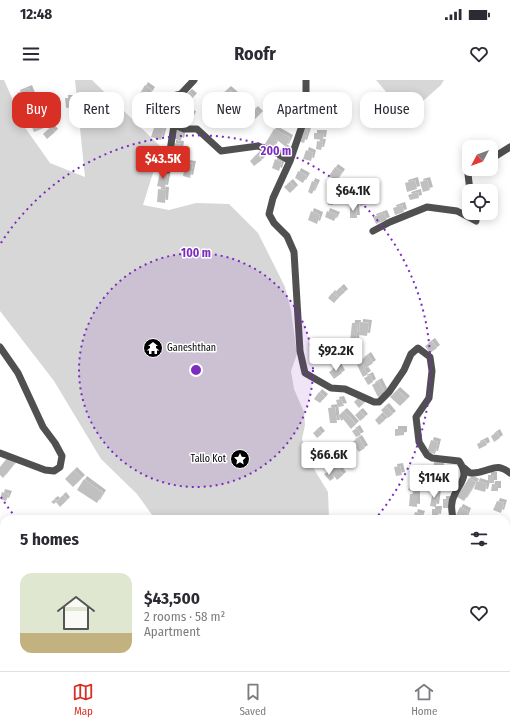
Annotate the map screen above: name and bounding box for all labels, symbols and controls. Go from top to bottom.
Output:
text: 12:48 [20,5,52,23]
icon: menu [20,43,42,65]
text: Roofr [234,43,276,65]
icon: heart [468,43,490,65]
chip: Buy [12,92,61,128]
chip: Rent [69,92,124,128]
chip: Filters [132,92,194,128]
chip: New [202,92,255,128]
chip: Apartment [263,92,352,128]
chip: House [360,92,424,128]
north arrow [462,140,498,176]
map controls [462,140,498,220]
text: 200 m [260,144,291,158]
pin: $43.5K [130,146,196,180]
text: $43.5K [145,151,181,166]
pin: $64.1K [320,178,386,212]
text: $64.1K [336,183,370,198]
button: locate [462,184,498,220]
text: 100 m [181,246,211,260]
temple icon: Ganeshthan [142,337,164,359]
pin: $92.2K [303,338,369,372]
place label: Ganeshthan [167,342,216,354]
text: $92.2K [318,343,354,358]
centre of rings [189,363,203,377]
pin: $66.6K [296,442,362,476]
text: $66.6K [310,447,348,462]
place icon: Tallo Kot [229,448,251,470]
place label: Tallo Kot [191,453,227,465]
pin: $114K [406,465,462,499]
text: $114K [418,470,450,485]
icon: filters [468,528,490,550]
text: 5 homes [20,529,79,550]
text: $43,500 [144,588,200,609]
icon: home [52,589,100,637]
icon: heart [468,602,490,624]
text: 2 rooms · 58 m² [144,609,225,624]
text: Apartment [144,624,200,639]
tab: Map [72,681,94,718]
tab: Saved [239,681,266,718]
tab: Home [411,681,438,718]

